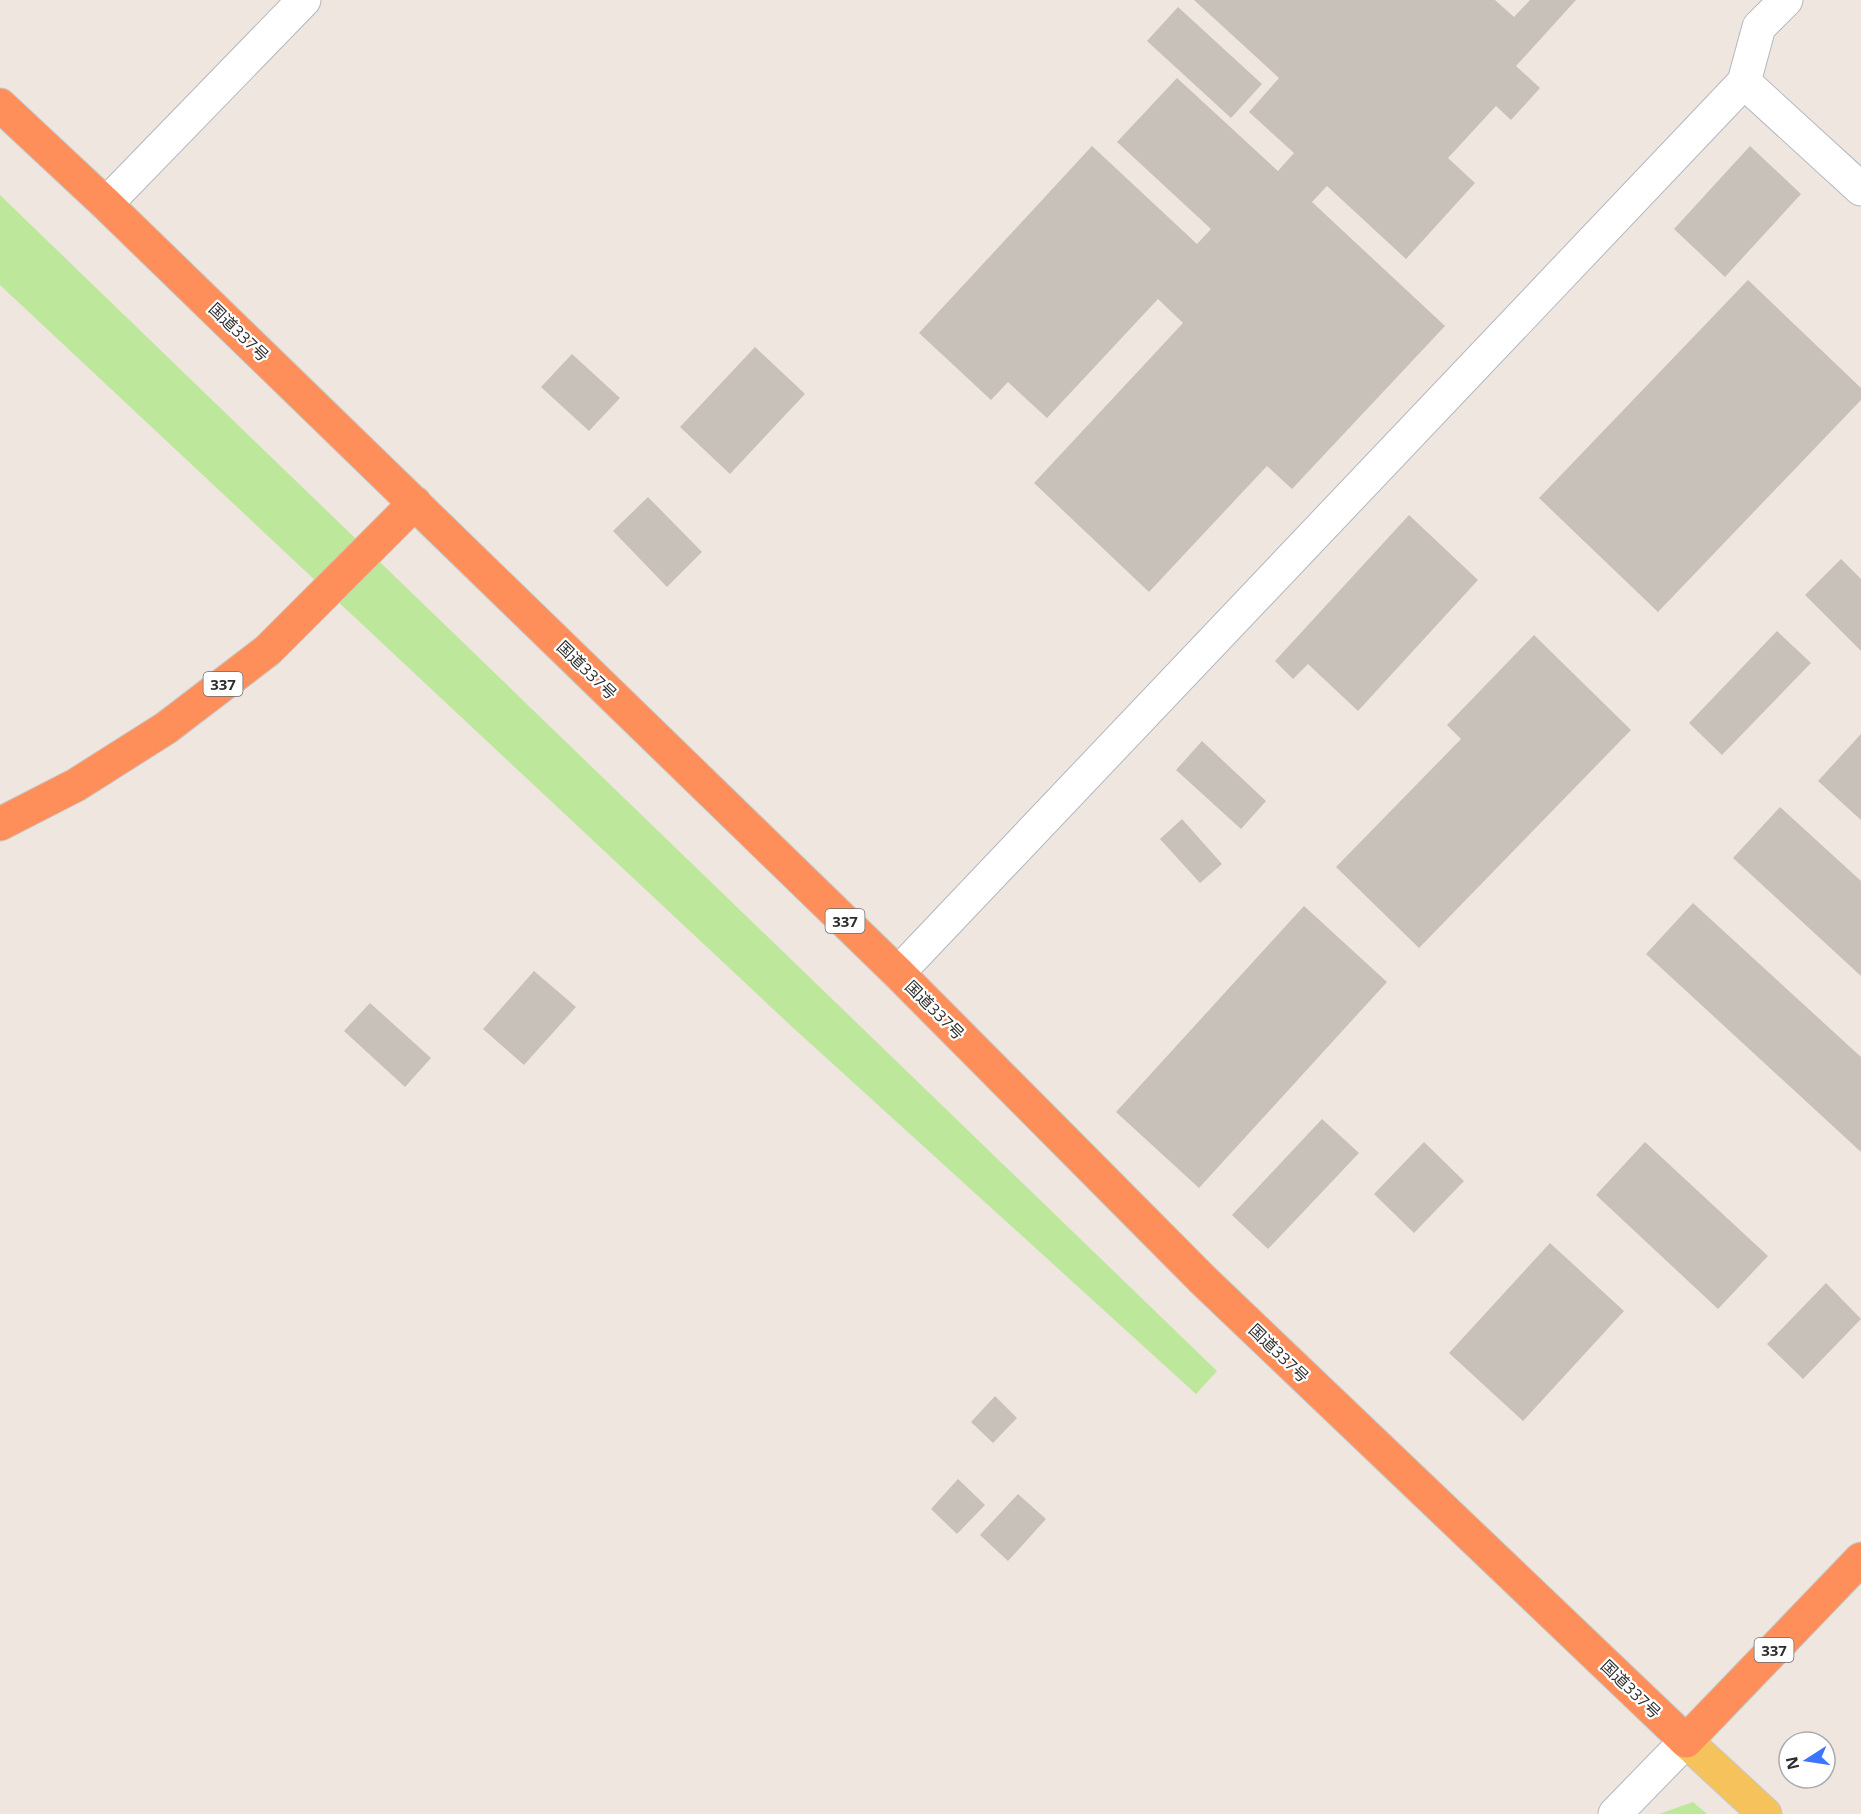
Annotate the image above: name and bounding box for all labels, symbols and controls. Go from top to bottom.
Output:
street label: 国道337号 [204,298,274,366]
street label: 国道337号 [552,636,622,704]
road number: 337 [204,672,242,696]
road number: 337 [826,909,864,933]
street label: 国道337号 [901,976,969,1044]
street label: 国道337号 [1244,1319,1314,1387]
road number: 337 [1754,1638,1794,1662]
street label: 国道337号 [1596,1655,1666,1723]
north arrow [1777,1730,1837,1790]
text: N [1780,1754,1804,1772]

